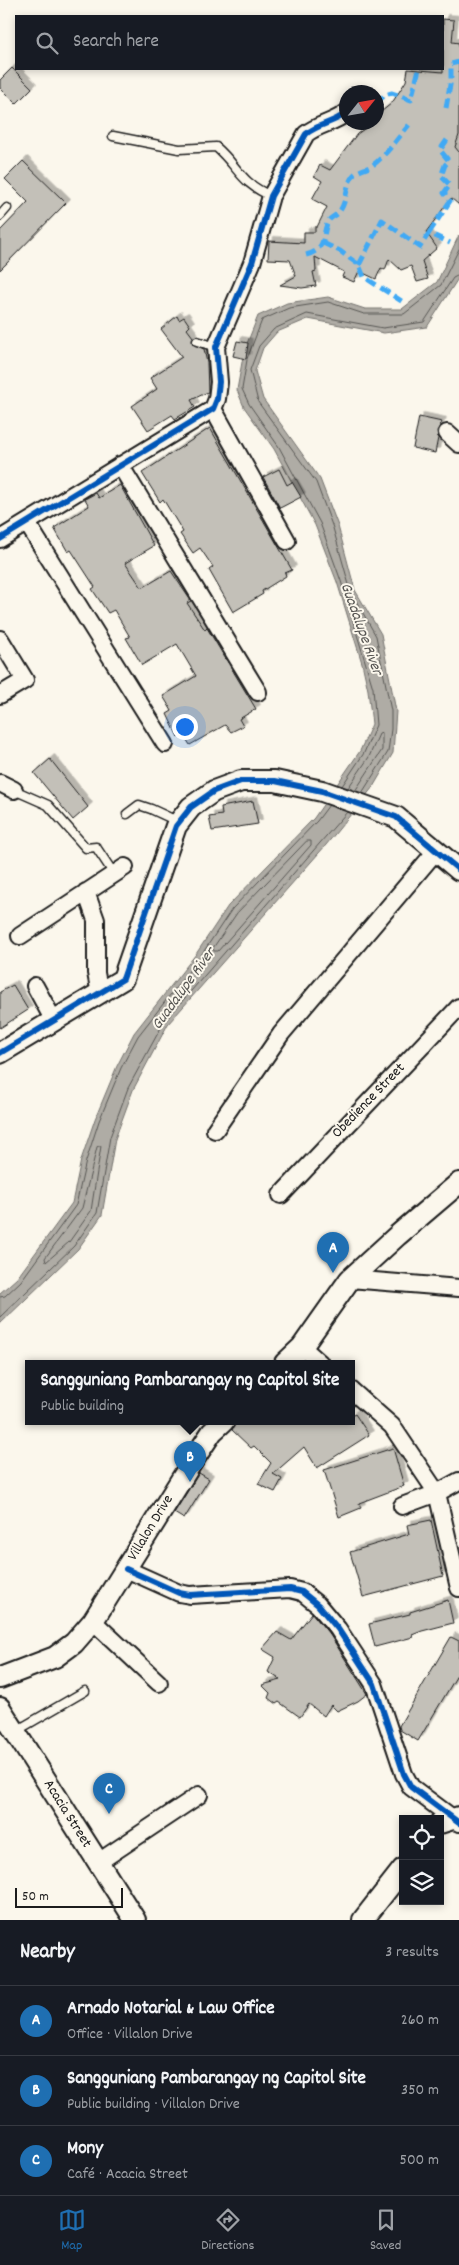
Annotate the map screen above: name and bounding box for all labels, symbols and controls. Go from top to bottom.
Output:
search box [15,15,444,70]
icon: search [33,29,61,57]
text: Search here [73,29,159,56]
north arrow [339,85,384,130]
water label: Guadalupe River [334,580,389,680]
your location [172,714,198,740]
water label: Guadalupe River [146,941,223,1035]
street label: Obedience Street [327,1058,411,1144]
pin: A [317,1232,349,1273]
popup [25,1360,355,1425]
text: Sangguniang Pambarangay ng Capitol Site [41,1368,339,1395]
text: Public building [41,1395,124,1418]
pin: B [174,1441,206,1482]
street label: Villalon Drive [123,1490,180,1565]
pin: C [93,1773,125,1814]
street label: Acacia Street [37,1776,97,1853]
map controls [399,1815,444,1905]
button: locate [399,1815,444,1860]
button: layers [399,1860,444,1905]
scale bar [15,1885,122,1908]
text: 50 m [22,1887,49,1907]
text: Nearby [20,1938,75,1968]
text: 3 results [385,1941,439,1964]
text: Arnado Notarial & Law Office [67,1996,275,2023]
text: A [32,2009,40,2032]
text: 260 m [401,2009,439,2032]
text: Office · Villalon Drive [67,2023,193,2046]
text: Sangguniang Pambarangay ng Capitol Site [67,2066,366,2093]
text: B [32,2079,40,2102]
text: 350 m [401,2079,439,2102]
text: Public building · Villalon Drive [67,2093,240,2116]
text: Mony [67,2136,103,2163]
text: C [32,2149,40,2172]
text: 500 m [399,2149,439,2172]
text: Café · Acacia Street [67,2163,188,2186]
tab: Map [58,2206,86,2256]
tab: Directions [201,2206,254,2256]
tab: Saved [370,2206,401,2256]

